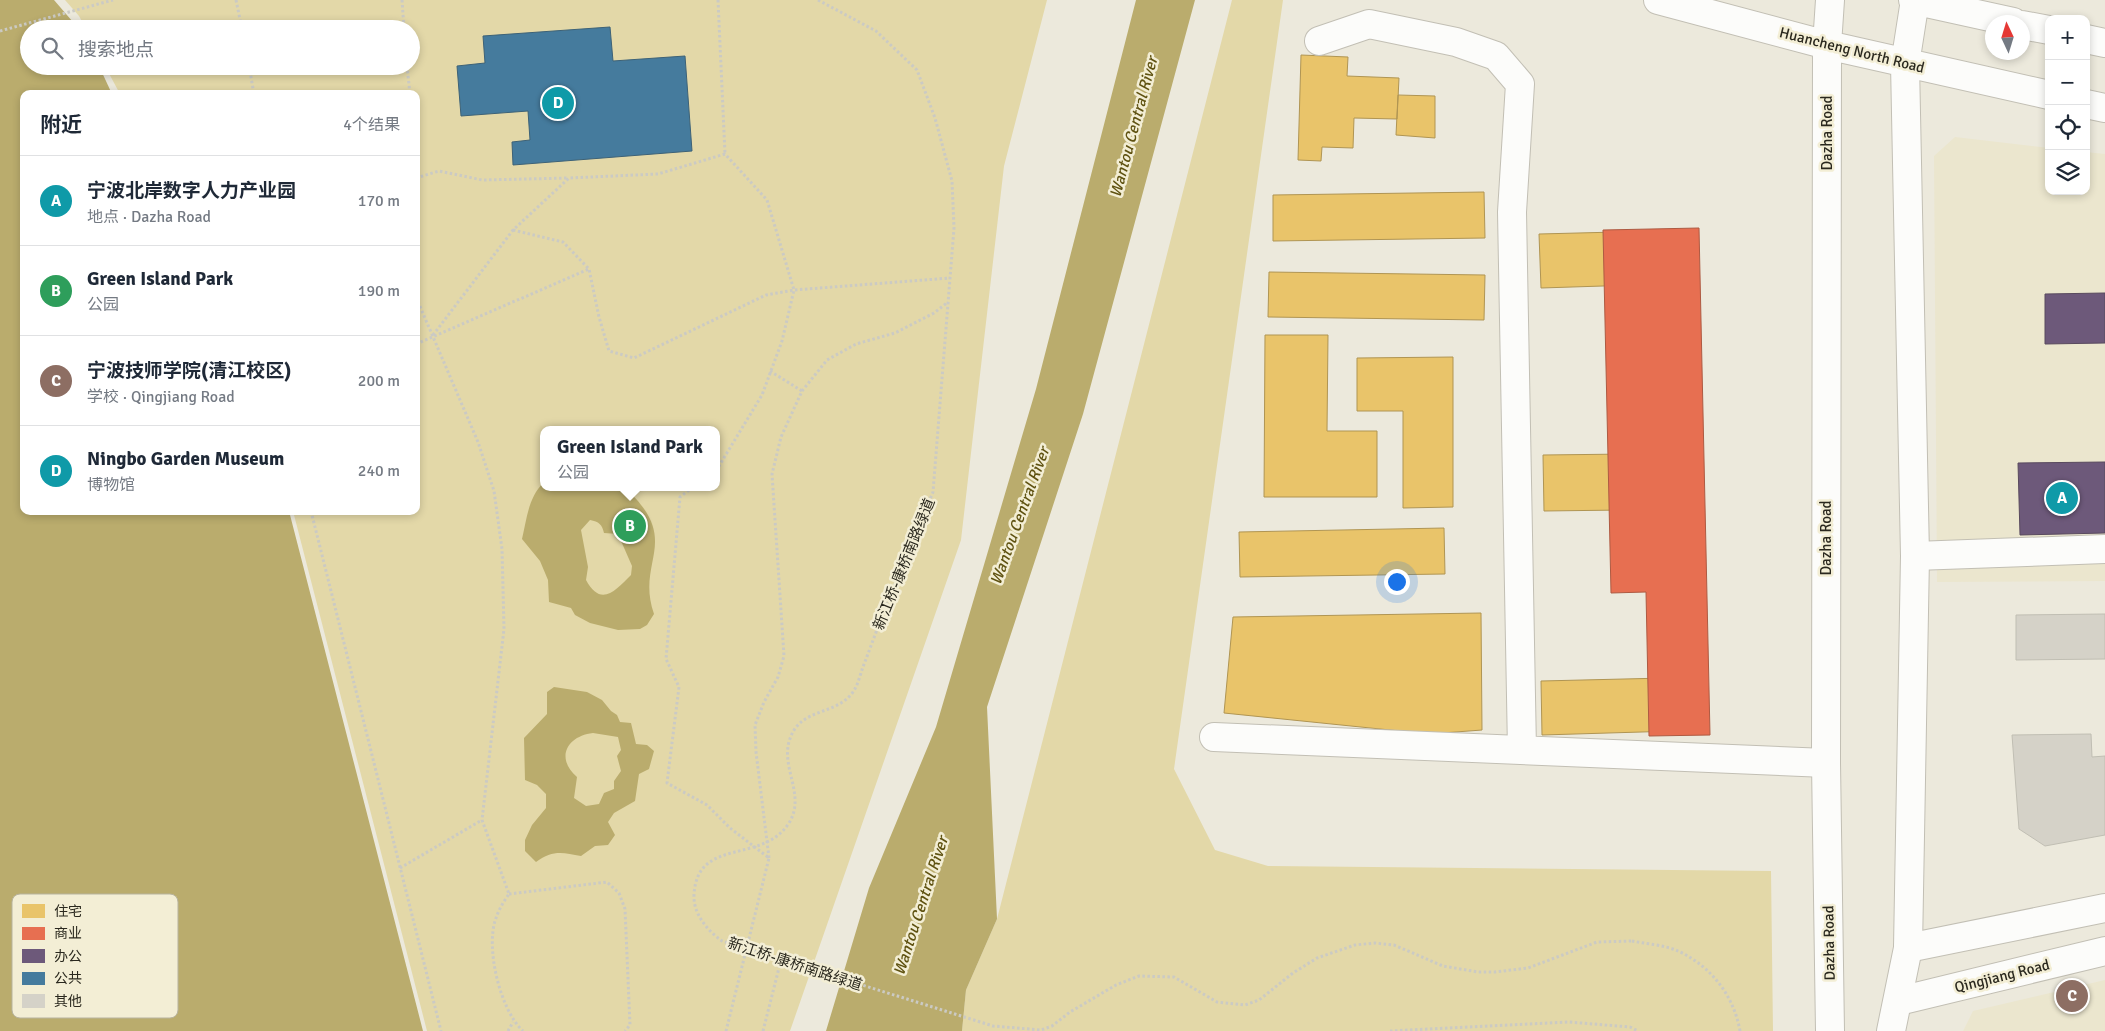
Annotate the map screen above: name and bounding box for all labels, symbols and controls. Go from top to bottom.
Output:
north arrow [1985,15,2030,60]
map controls [2045,15,2090,195]
button: + [2045,15,2090,60]
search box [20,20,420,75]
street label: Huancheng North Road [1778,23,1926,77]
icon: search [38,34,66,62]
text: 搜索地点 [78,38,154,62]
water label: Wantou Central River [1106,53,1163,199]
button: − [2045,60,2090,105]
pin: D [542,84,574,122]
street label: Dazha Road [1818,95,1836,171]
button: locate [2045,105,2090,150]
text: 附近 [40,112,82,138]
text: 4个结果 [343,115,400,135]
button: layers [2045,150,2090,195]
text: 宁波北岸数字人力产业园 [87,179,296,203]
text: A [51,191,61,211]
text: 170 m [358,191,400,211]
text: 地点 · Dazha Road [87,207,211,227]
text: Green Island Park [87,267,233,291]
text: B [51,281,61,301]
text: 190 m [358,281,400,301]
text: 公园 [87,295,119,315]
text: 宁波技师学院(清江校区) [87,359,291,383]
text: C [51,371,61,391]
text: 200 m [358,371,400,391]
text: 学校 · Qingjiang Road [87,387,235,407]
popup [540,426,720,491]
text: Green Island Park [557,435,703,459]
water label: Wantou Central River [986,443,1055,587]
text: Ningbo Garden Museum [87,447,284,471]
text: D [51,461,61,481]
text: 240 m [358,461,400,481]
text: 公园 [557,463,589,483]
text: 博物馆 [87,475,135,495]
pin: A [2046,479,2078,517]
street label: 新江桥-康桥南路绿道 [869,496,939,632]
street label: Dazha Road [1817,500,1835,576]
pin: B [614,507,646,545]
your location [1384,569,1410,595]
water label: Wantou Central River [889,832,954,978]
legend [12,894,178,1018]
text: 住宅 [54,903,82,920]
street label: Dazha Road [1819,905,1839,981]
text: 商业 [54,925,82,942]
street label: 新江桥-康桥南路绿道 [726,934,864,994]
text: 办公 [54,948,82,965]
street label: Qingjiang Road [1953,955,2051,997]
text: 公共 [54,970,82,987]
pin: C [2056,977,2088,1015]
text: 其他 [54,993,82,1010]

